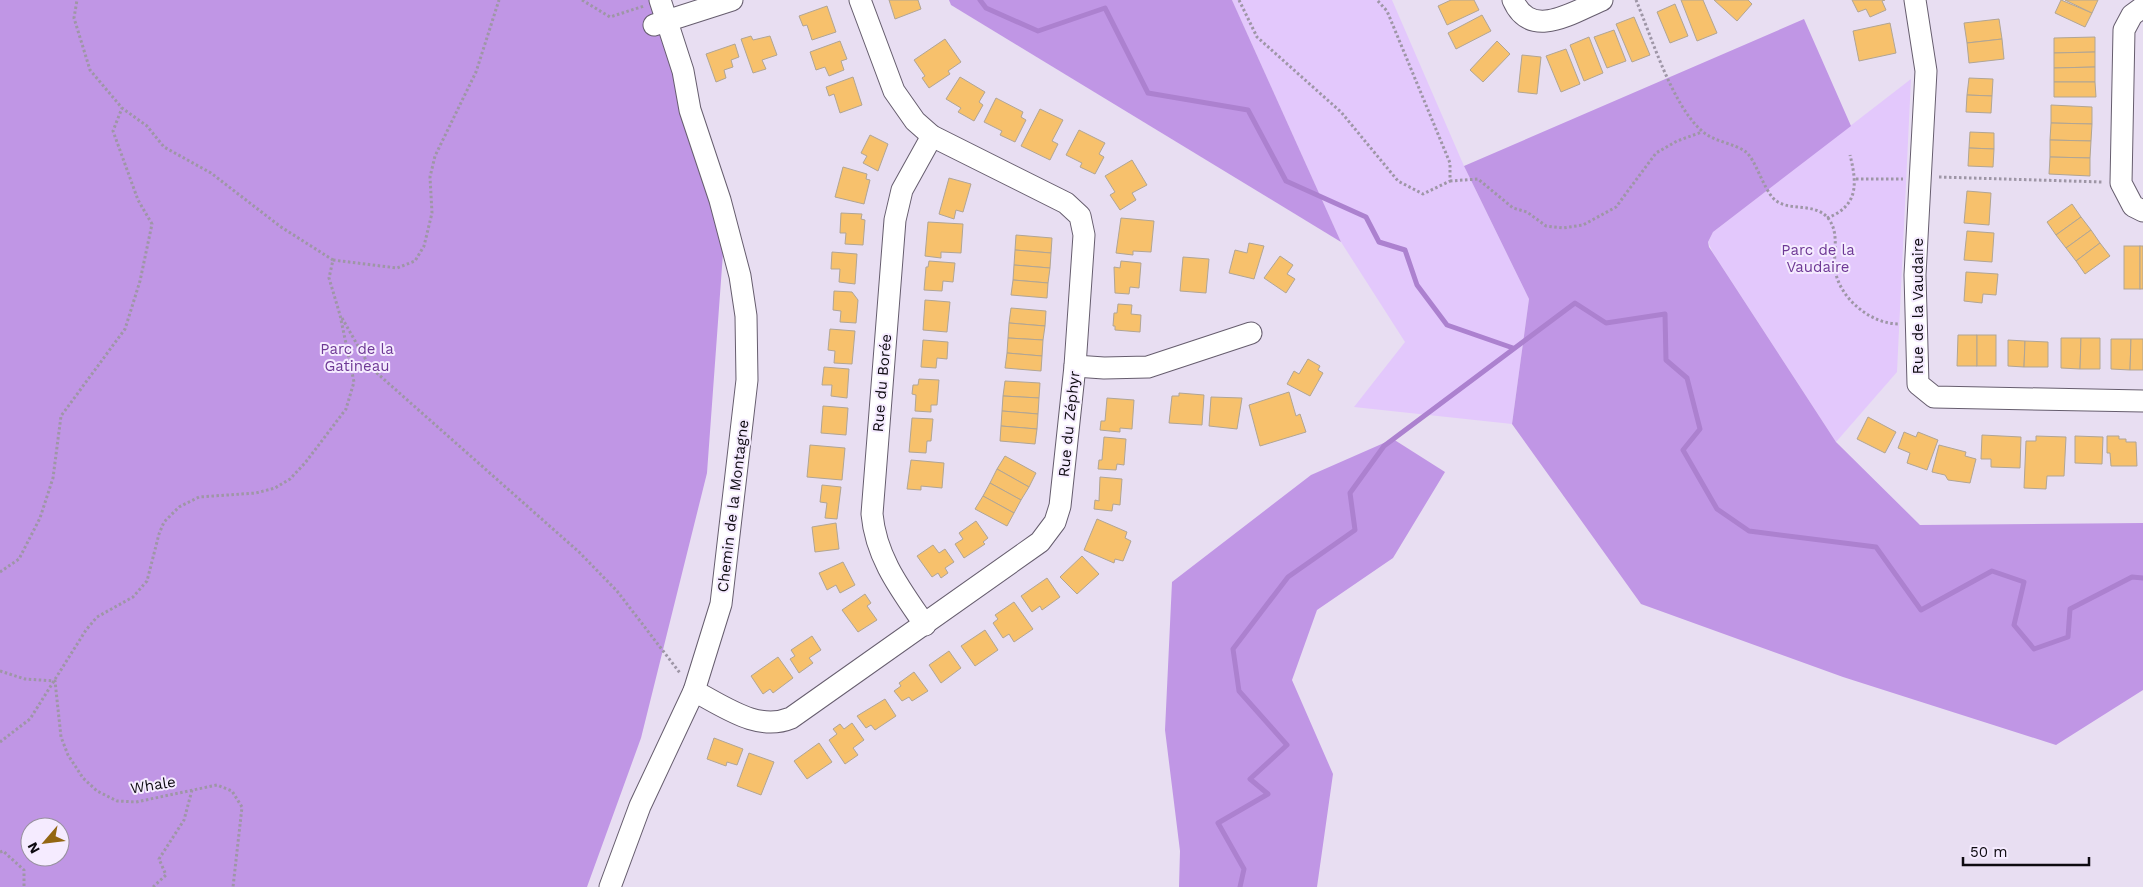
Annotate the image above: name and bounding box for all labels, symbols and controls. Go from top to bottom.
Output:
street label: Rue de la Vaudaire [1909,238,1927,374]
park label: Parc de la Vaudaire [1781,241,1855,276]
street label: Rue du Borée [869,333,895,433]
park label: Parc de la Gatineau [320,340,394,375]
street label: Rue du Zéphyr [1054,370,1084,478]
street label: Chemin de la Montagne [713,419,753,593]
street label: Whale [129,773,177,797]
north arrow [20,817,70,867]
scale bar [1963,834,2089,866]
text: N [24,840,43,856]
text: 50 m [1970,843,2007,861]

